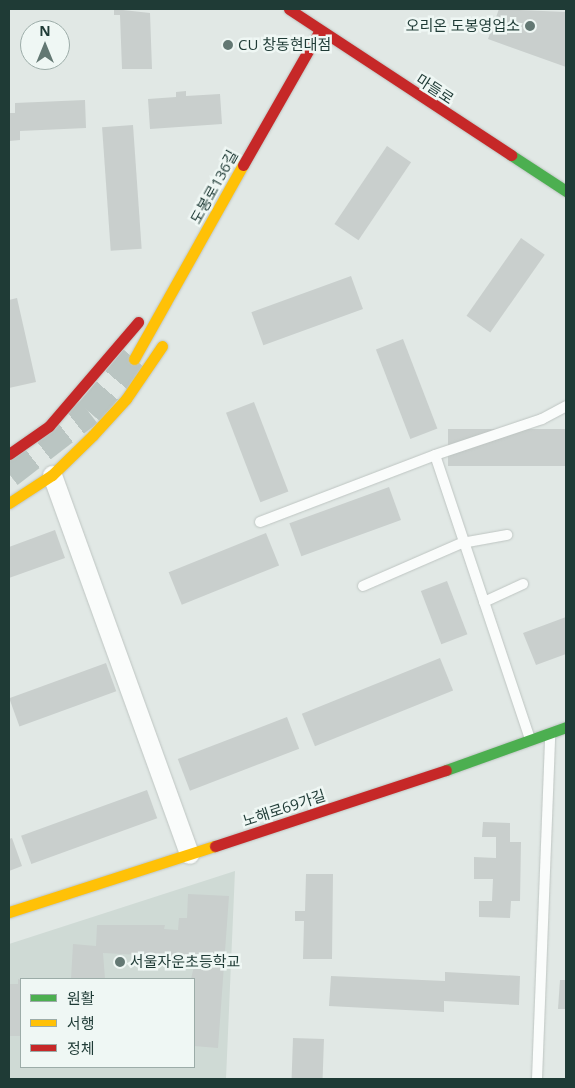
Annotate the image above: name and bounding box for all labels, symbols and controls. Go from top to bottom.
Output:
place label: 오리온 도봉영업소 [406,17,520,35]
north arrow [20,20,70,70]
marker: 오리온 도봉영업소 [524,20,536,32]
text: N [39,21,51,40]
place label: CU 창동현대점 [238,36,331,54]
marker: CU 창동현대점 [222,39,234,51]
street label: 마들로 [413,70,457,108]
street label: 도봉로136길 [187,147,241,227]
street label: 노해로69가길 [240,786,328,830]
place label: 서울자운초등학교 [130,953,240,971]
marker: 서울자운초등학교 [114,956,126,968]
legend [20,978,195,1068]
text: 원활 [67,988,95,1008]
text: 서행 [67,1013,95,1033]
text: 정체 [67,1038,95,1058]

